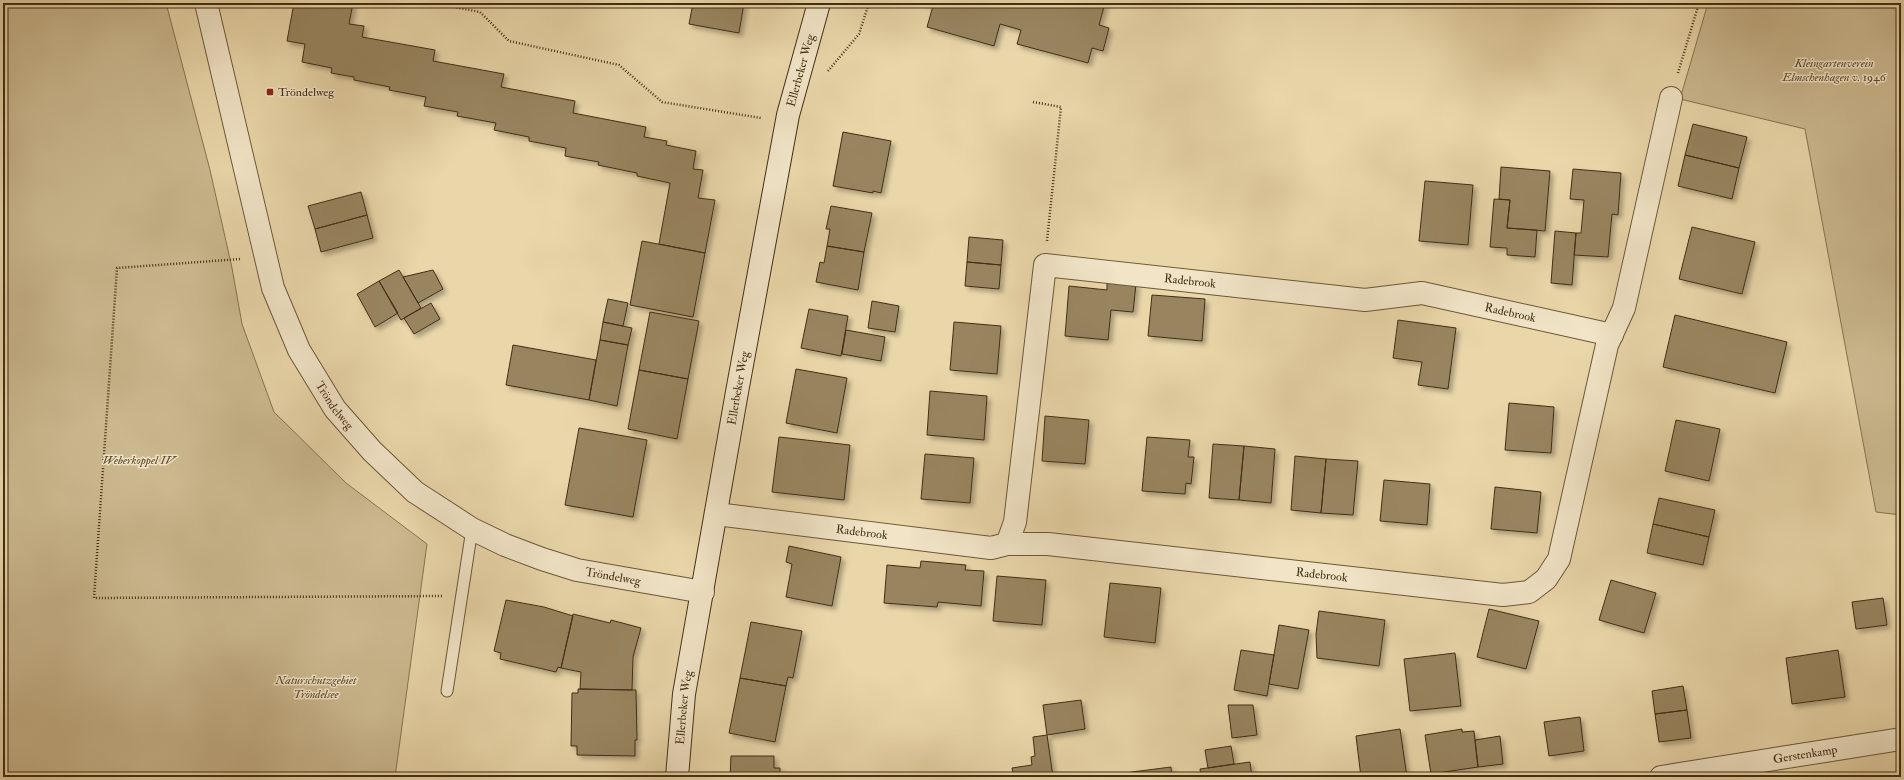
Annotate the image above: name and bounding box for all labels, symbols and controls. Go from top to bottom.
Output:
street label: Ellerbeker Weg [783,31,818,108]
park label: Kleingartenverein Elmschenhagen v. 1946 [1781,56,1887,85]
place label: Tröndelweg [278,85,335,100]
marker: Tröndelweg [265,87,275,97]
street label: Radebrook [1163,271,1217,291]
street label: Radebrook [1483,300,1538,326]
street label: Ellerbeker Weg [724,349,752,426]
street label: Tröndelweg [312,378,358,434]
park label: Weberkoppel IV [103,453,177,468]
street label: Radebrook [835,521,889,543]
street label: Tröndelweg [584,564,643,589]
street label: Radebrook [1295,564,1349,585]
street label: Ellerbeker Weg [672,668,696,745]
park label: Naturschutzgebiet Tröndelsee [274,673,357,702]
street label: Gerstenkamp [1772,742,1838,767]

